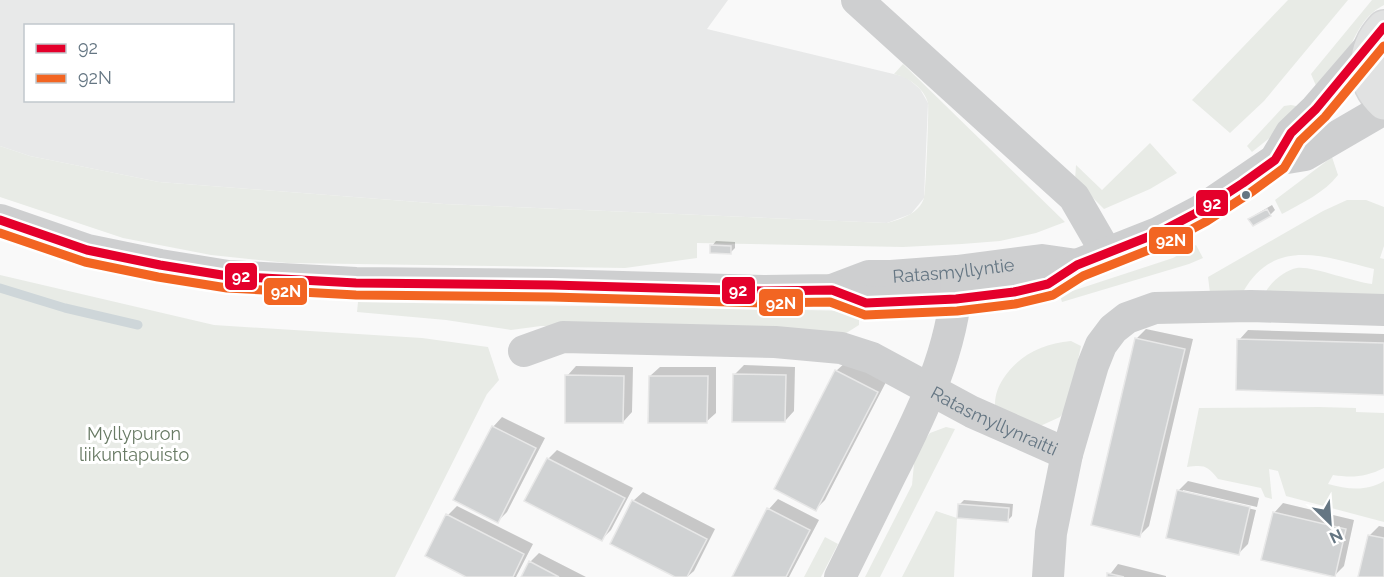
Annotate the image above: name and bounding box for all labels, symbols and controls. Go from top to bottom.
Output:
legend [24,24,234,102]
text: 92 [78,37,98,58]
text: 92N [78,67,112,88]
line badge: 92 [1195,189,1229,217]
unlabelled marker [1240,189,1252,201]
text: 92 [1203,194,1221,213]
line badge: 92N [1148,226,1194,255]
text: 92N [1156,231,1186,250]
street label: Ratasmyllyntie [892,253,1016,286]
line badge: 92 [224,262,258,291]
text: 92 [232,267,250,286]
line badge: 92 [721,276,756,305]
line badge: 92N [263,277,308,306]
text: 92 [729,281,747,300]
text: 92N [271,282,301,301]
line badge: 92N [758,288,804,317]
text: 92N [766,294,796,313]
street label: Ratasmyllynraitti [927,381,1061,459]
park label: Myllypuron liikuntapuisto [79,423,189,465]
north arrow [1300,493,1360,553]
text: N [1327,525,1346,547]

